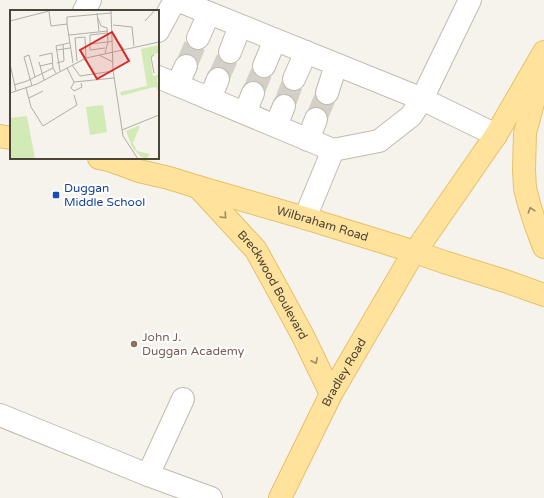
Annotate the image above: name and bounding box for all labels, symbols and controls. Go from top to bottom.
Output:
inset map [10,10,159,159]
place label: Duggan Middle School [64,181,145,209]
marker: Duggan Middle School [51,190,61,200]
street label: Wilbraham Road [275,203,370,244]
one-way arrow [527,207,536,214]
one-way arrow [220,211,227,219]
street label: Breckwood Boulevard [235,228,310,342]
place label: John J. Duggan Academy [142,330,245,358]
street label: Bradley Road [319,336,369,409]
marker: John J. Duggan Academy [129,339,139,349]
one-way arrow [310,356,318,364]

